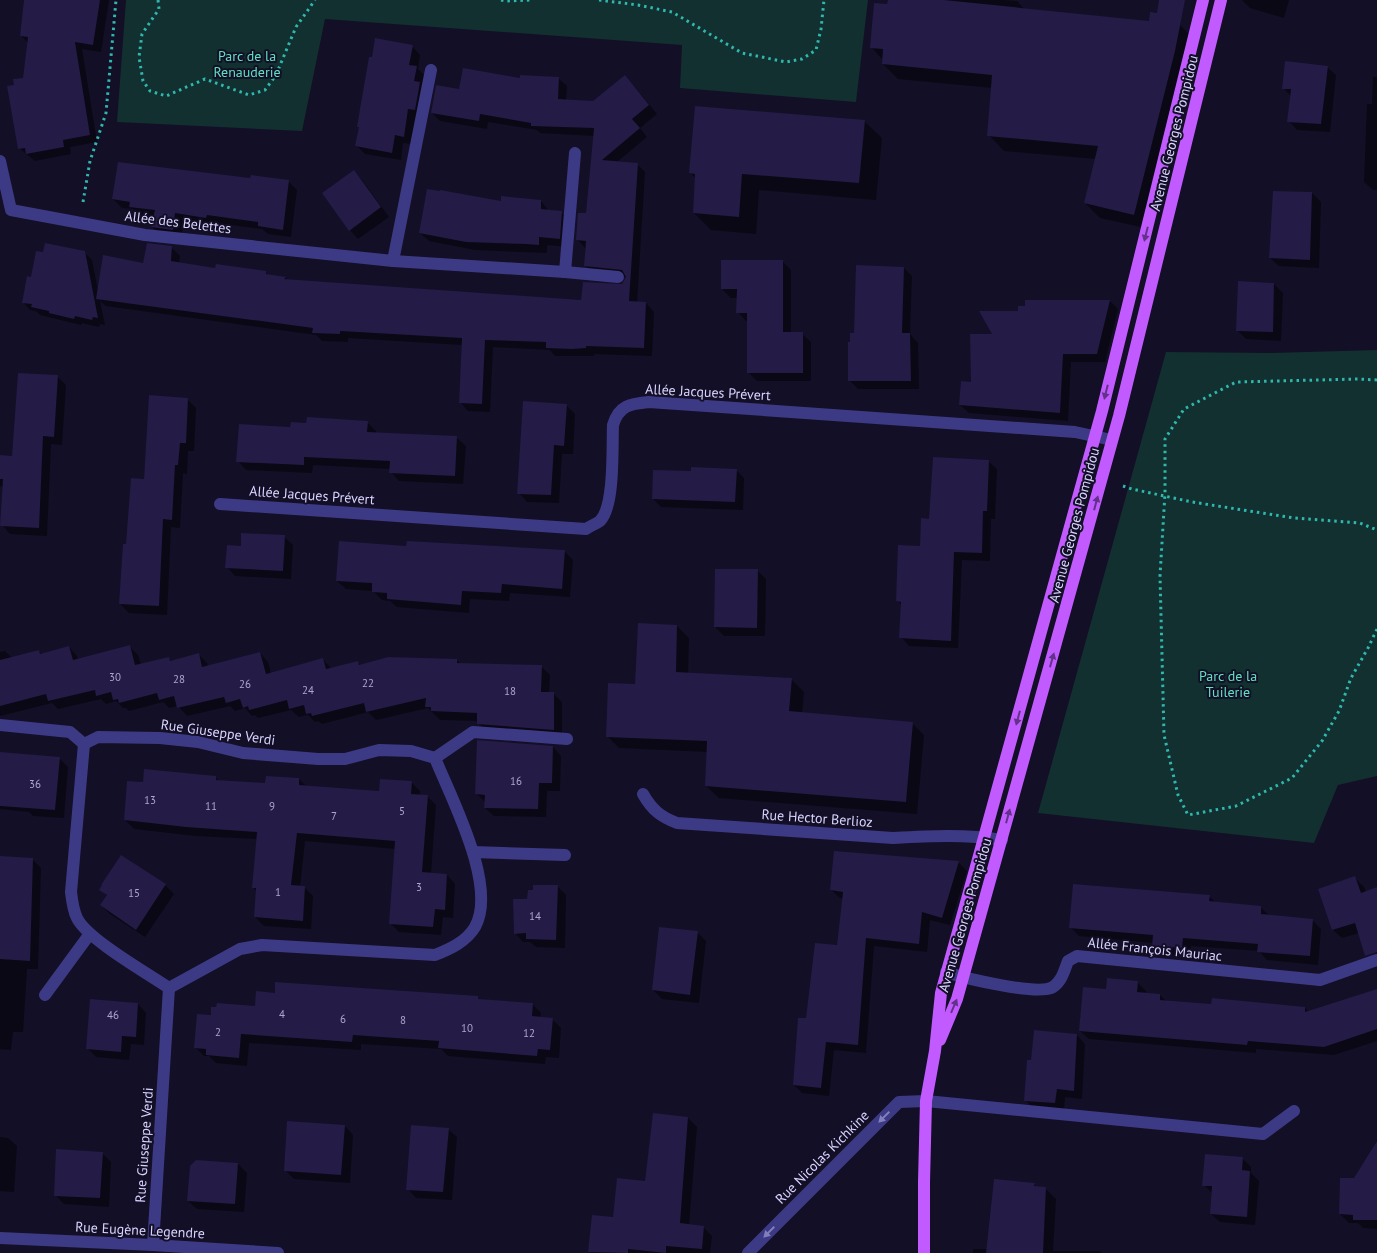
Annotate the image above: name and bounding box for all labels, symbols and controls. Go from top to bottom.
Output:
park label: Parc de la Renauderie [213,47,281,81]
street label: Avenue Georges Pompidou [1146,53,1202,213]
street label: Allée des Belettes [124,207,232,237]
one-way arrow [1142,227,1150,242]
street label: Allée Jacques Prévert [645,380,771,404]
one-way arrow [1102,384,1110,399]
street label: Avenue Georges Pompidou [1045,446,1103,604]
street label: Allée Jacques Prévert [249,482,375,508]
one-way arrow [1092,496,1100,511]
one-way arrow [1048,652,1056,667]
park label: Parc de la Tuilerie [1199,667,1257,701]
house number: 30 [109,670,121,684]
house number: 28 [173,672,185,686]
house number: 22 [362,676,374,690]
house number: 26 [239,677,251,691]
house number: 24 [302,683,314,697]
house number: 18 [504,684,516,698]
one-way arrow [1013,710,1021,725]
street label: Rue Giuseppe Verdi [160,715,276,749]
house number: 16 [510,774,522,788]
house number: 36 [29,777,41,791]
house number: 13 [144,793,156,807]
house number: 11 [205,799,217,813]
house number: 9 [269,799,275,813]
house number: 5 [399,804,405,818]
street label: Rue Hector Berlioz [761,805,873,831]
house number: 7 [331,809,337,823]
one-way arrow [1005,809,1013,824]
street label: Avenue Georges Pompidou [934,836,996,994]
house number: 3 [416,880,422,894]
house number: 1 [275,885,281,899]
house number: 15 [128,886,140,900]
house number: 14 [529,909,541,923]
street label: Allée François Mauriac [1087,933,1223,965]
one-way arrow [951,999,959,1013]
house number: 4 [279,1007,285,1021]
house number: 46 [107,1008,119,1022]
house number: 6 [340,1012,346,1026]
house number: 8 [400,1013,406,1027]
house number: 10 [461,1021,473,1035]
house number: 2 [215,1025,221,1039]
house number: 12 [523,1026,535,1040]
street label: Rue Giuseppe Verdi [131,1087,157,1203]
street label: Rue Nicolas Kichkine [771,1106,873,1208]
one-way arrow [878,1111,890,1123]
street label: Rue Eugène Legendre [75,1218,205,1242]
one-way arrow [763,1226,775,1238]

